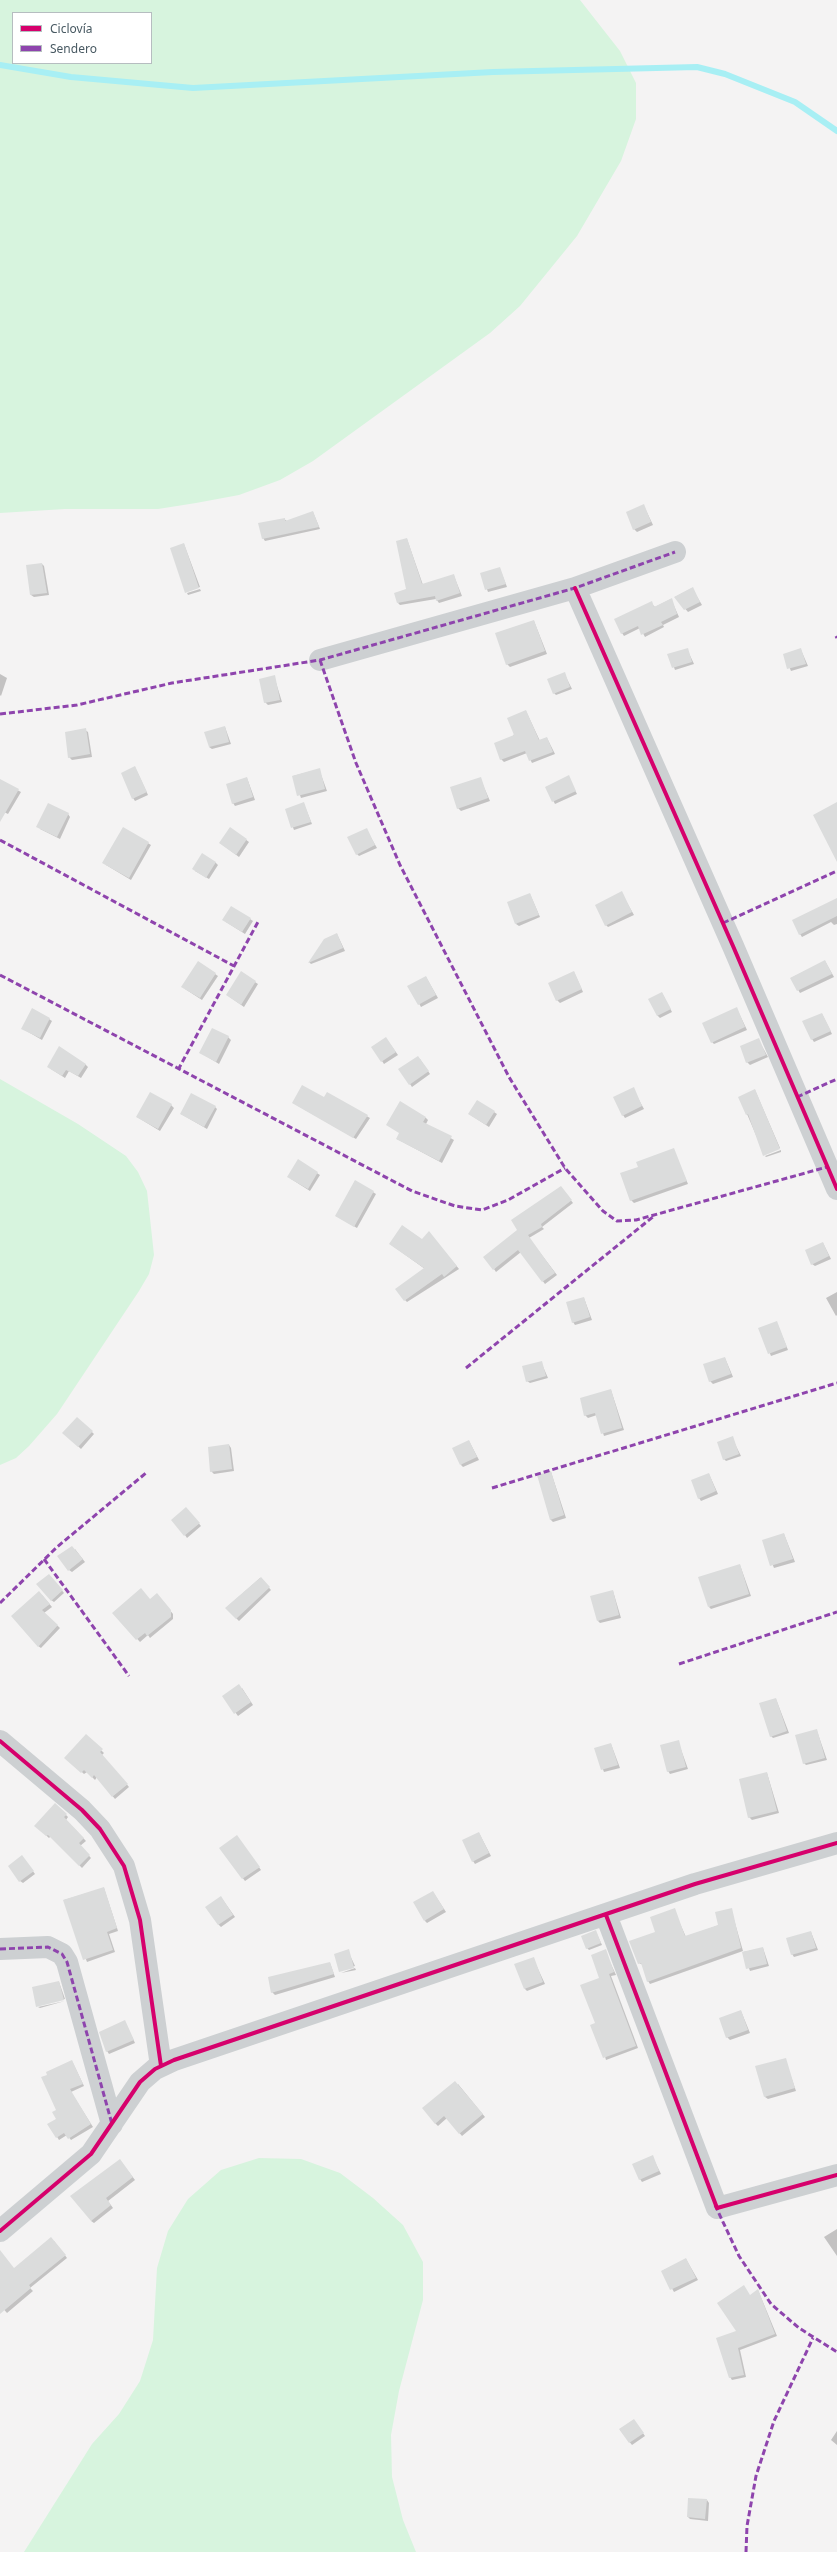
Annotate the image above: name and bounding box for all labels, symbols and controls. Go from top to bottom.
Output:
legend [12,12,152,64]
text: Ciclovía [50,20,92,37]
text: Sendero [50,40,97,57]

